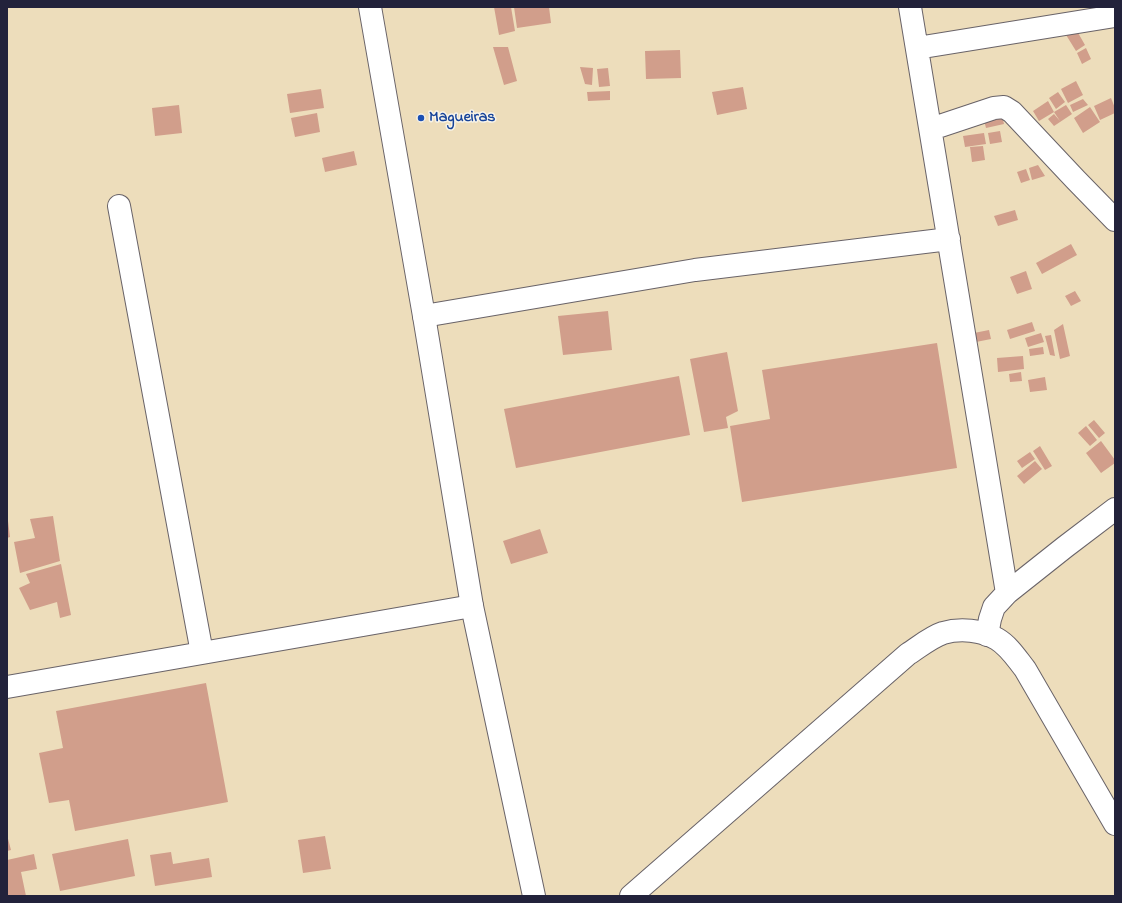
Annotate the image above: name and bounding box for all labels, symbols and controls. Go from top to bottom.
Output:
place label: Magueiras [429,108,495,128]
marker: Magueiras [416,113,426,123]

